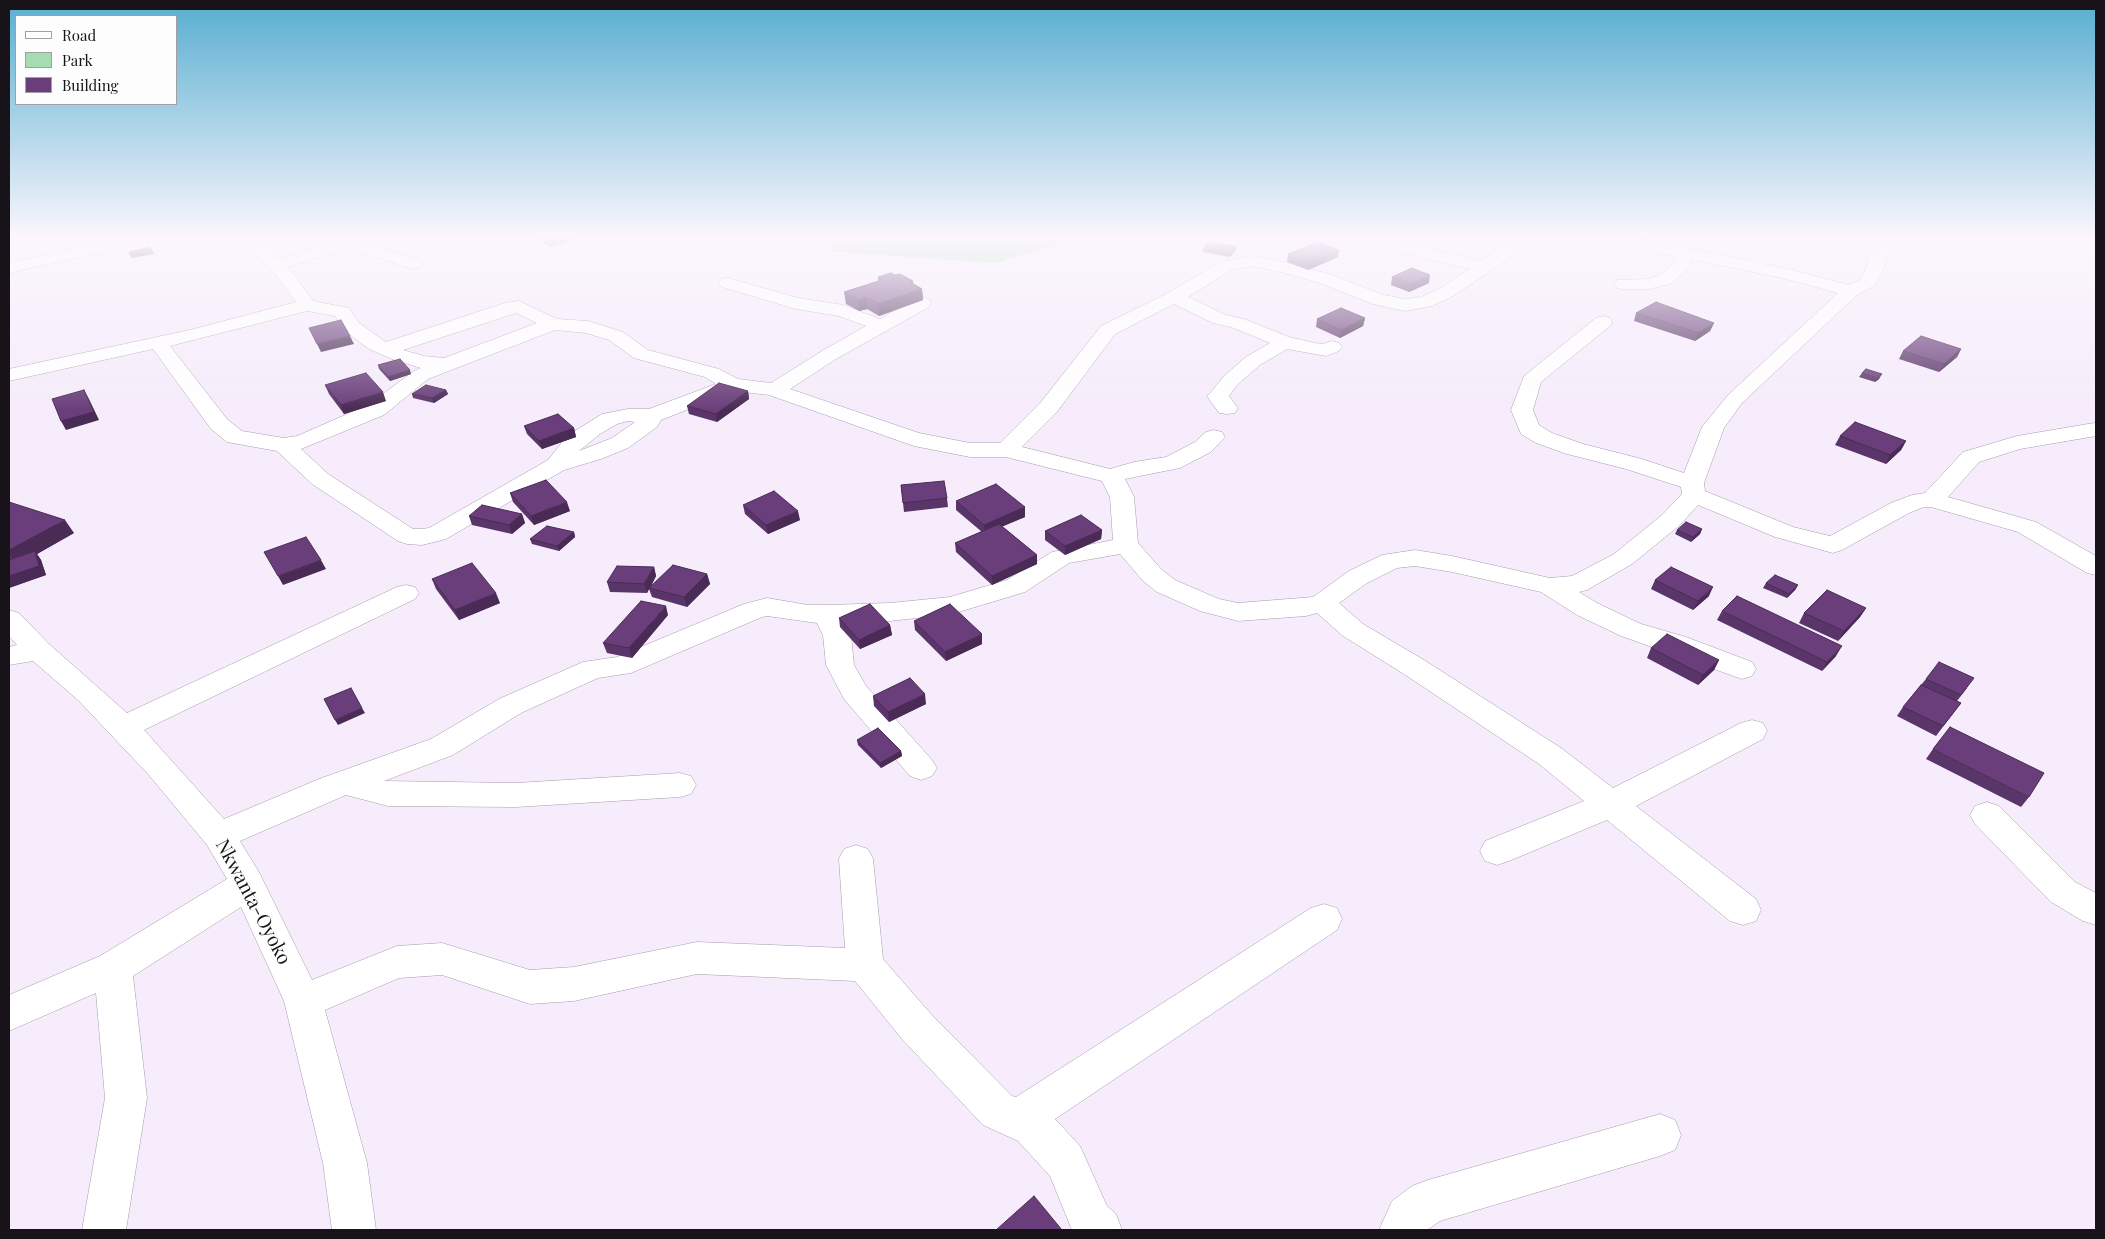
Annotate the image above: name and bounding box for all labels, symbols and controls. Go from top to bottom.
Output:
legend [15,15,178,105]
text: Road [62,25,96,45]
text: Park [62,50,93,70]
text: Building [62,75,118,95]
street label: Nkwanta-Oyoko [210,836,296,968]

